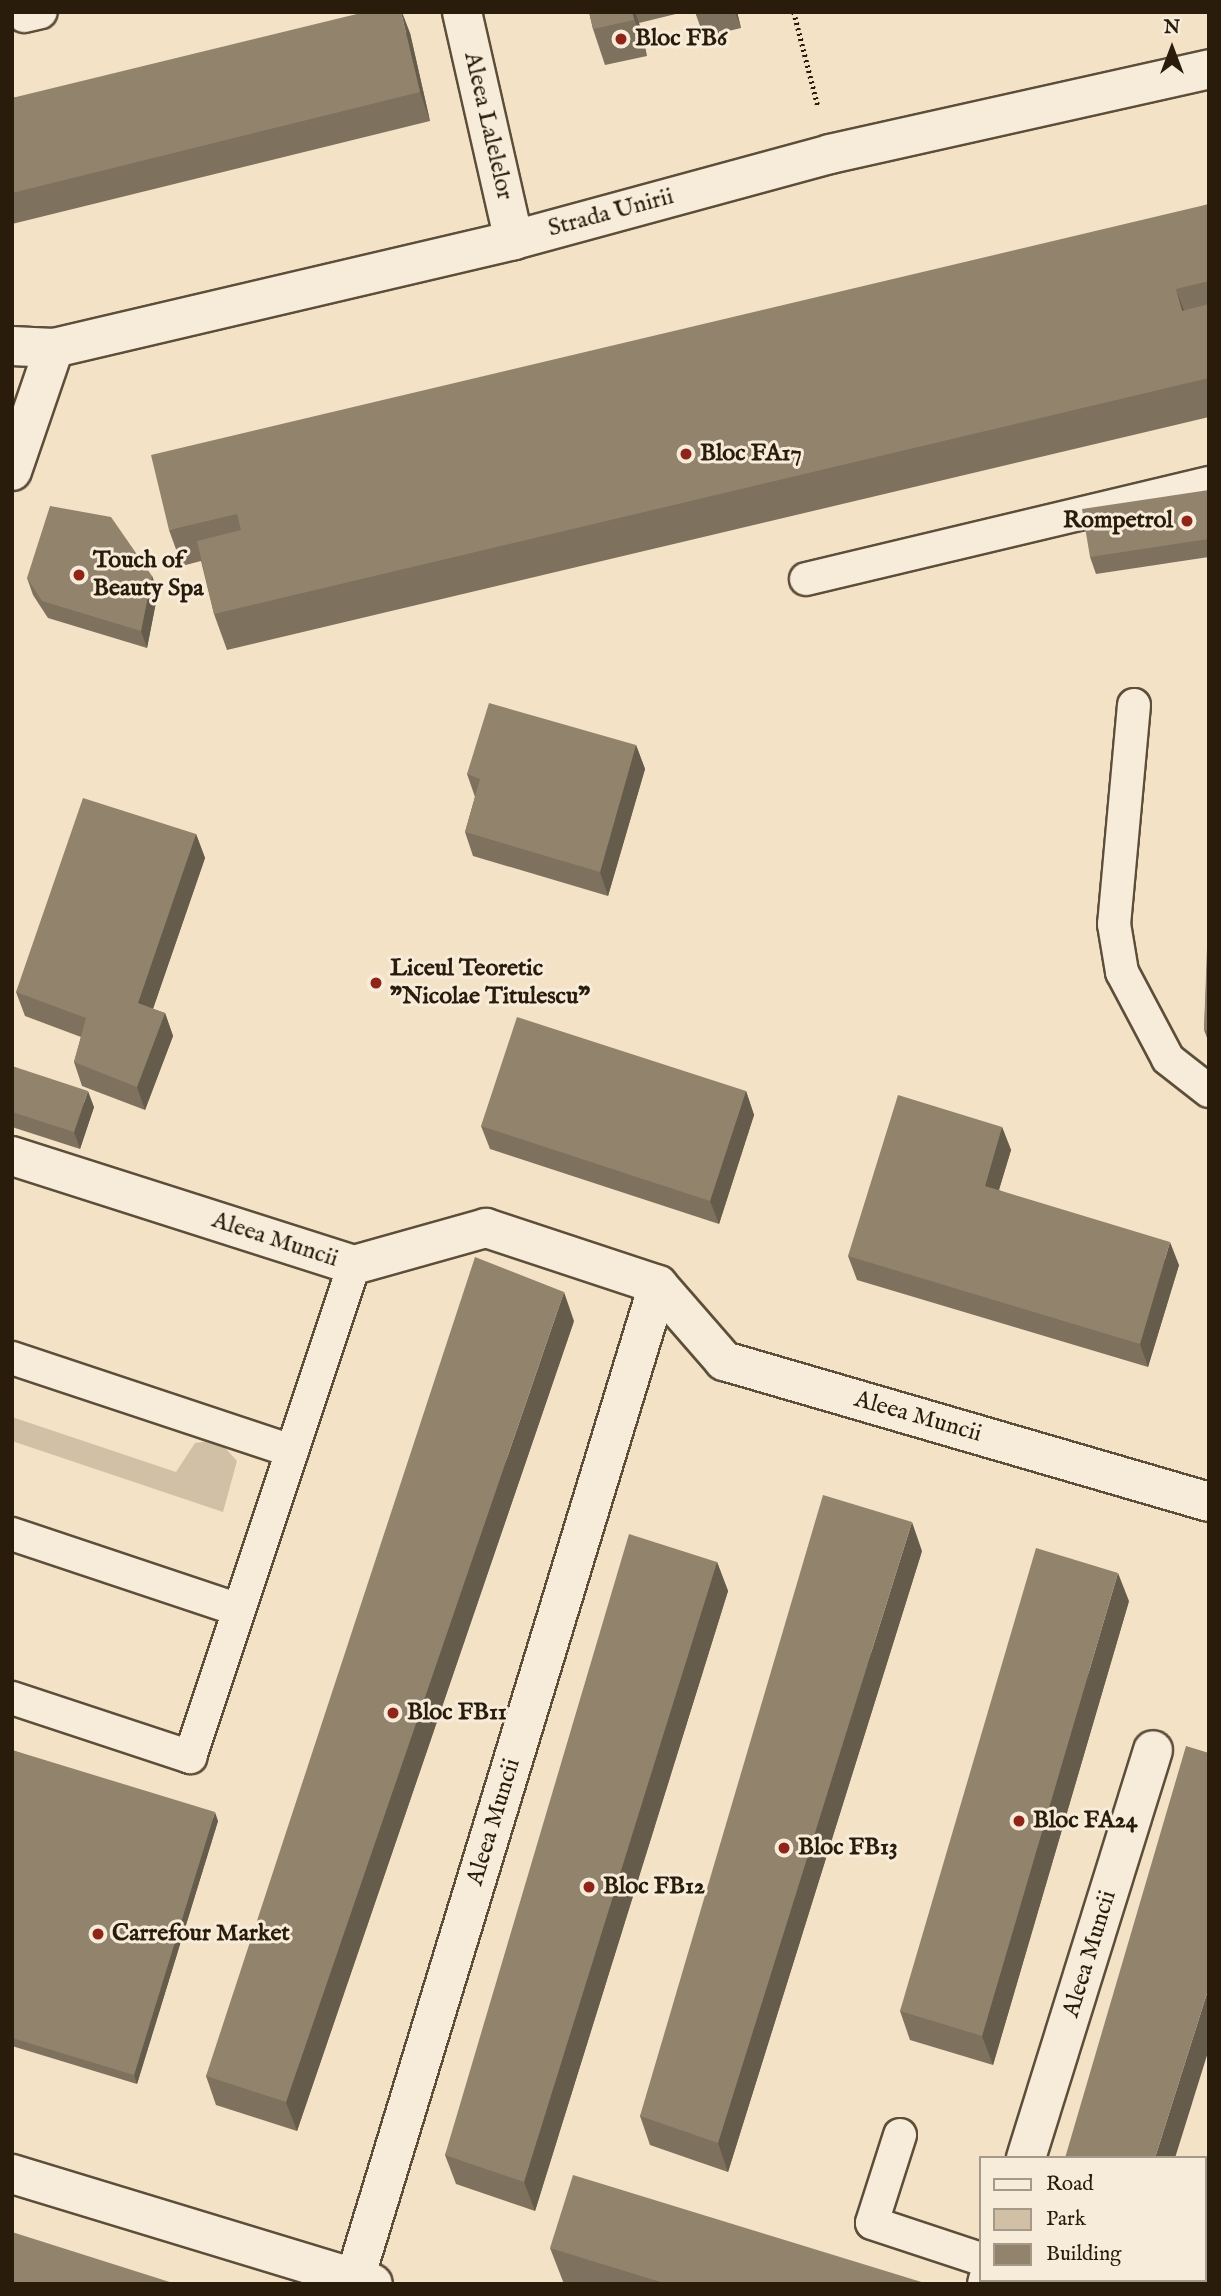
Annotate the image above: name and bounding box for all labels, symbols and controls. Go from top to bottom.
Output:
north arrow [1137,14,1207,84]
text: N [1164,16,1180,40]
place label: Bloc FB6 [635,25,727,53]
marker: Bloc FB6 [613,31,629,47]
street label: Aleea Lalelelor [457,49,519,203]
street label: Strada Unirii [545,182,677,244]
place label: Bloc FA17 [700,440,802,468]
marker: Bloc FA17 [678,446,694,462]
place label: Rompetrol [1063,507,1173,535]
marker: Rompetrol [1179,513,1195,529]
place label: Touch of Beauty Spa [93,547,204,603]
marker: Touch of Beauty Spa [71,567,87,583]
place label: Liceul Teoretic "Nicolae Titulescu" [390,955,590,1011]
marker: Liceul Teoretic "Nicolae Titulescu" [368,975,384,991]
street label: Aleea Muncii [208,1206,342,1274]
street label: Aleea Muncii [851,1385,985,1449]
place label: Bloc FB11 [407,1699,507,1727]
marker: Bloc FB11 [385,1705,401,1721]
street label: Aleea Muncii [461,1755,527,1889]
place label: Bloc FA24 [1033,1807,1138,1835]
marker: Bloc FA24 [1011,1813,1027,1829]
place label: Bloc FB13 [798,1834,898,1862]
marker: Bloc FB13 [776,1840,792,1856]
place label: Bloc FB12 [603,1873,705,1901]
marker: Bloc FB12 [581,1879,597,1895]
street label: Aleea Muncii [1057,1887,1123,2021]
place label: Carrefour Market [112,1920,290,1948]
marker: Carrefour Market [90,1926,106,1942]
legend [979,2156,1207,2282]
text: Road [1046,2171,1093,2198]
text: Park [1046,2206,1086,2233]
text: Building [1046,2241,1121,2268]

